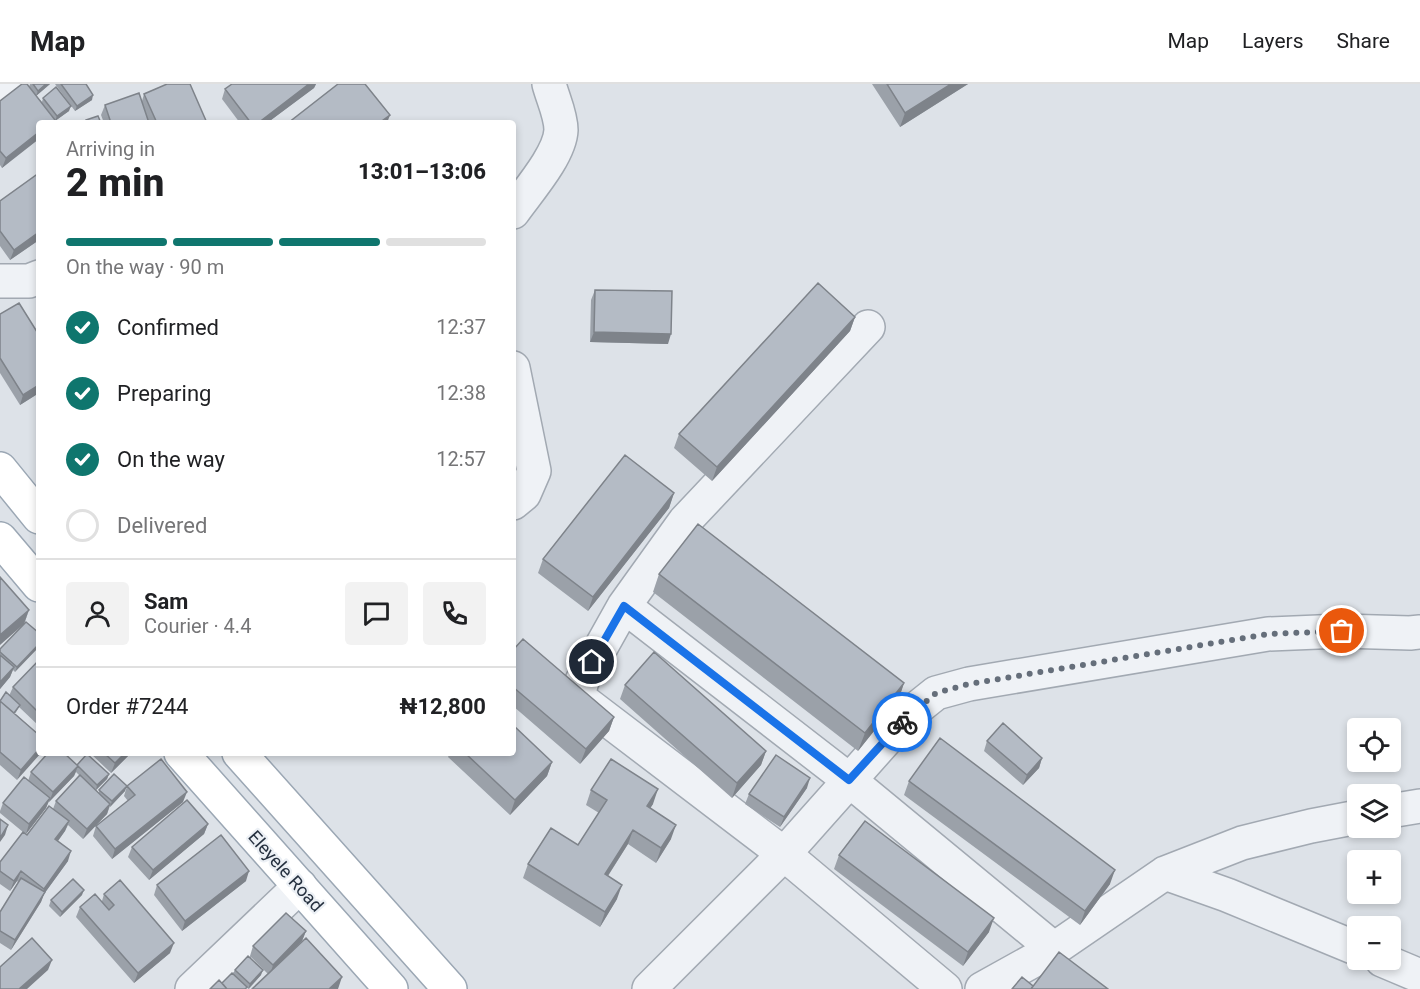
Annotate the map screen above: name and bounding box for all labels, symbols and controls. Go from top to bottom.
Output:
text: Map [30,25,85,58]
text: Map [1167,29,1209,53]
text: Layers [1242,29,1303,53]
text: Share [1336,29,1390,53]
text: Arriving in [66,137,155,161]
text: 13:01–13:06 [358,159,486,184]
text: 2 min [66,160,164,206]
text: On the way · 90 m [66,255,224,279]
icon: check [66,311,99,344]
text: Confirmed [117,315,219,340]
text: 12:37 [436,315,486,339]
icon: check [66,377,99,410]
text: Preparing [117,381,211,406]
text: 12:38 [436,381,486,405]
icon: check [66,443,99,476]
text: On the way [117,447,225,472]
text: 12:57 [436,447,486,471]
text: Delivered [117,513,207,538]
button: person [66,582,129,645]
button: chat [345,582,408,645]
button: phone [423,582,486,645]
text: Sam [144,589,188,614]
pin [1316,605,1367,656]
text: Courier · 4.4 [144,614,251,638]
icon: bag [1325,614,1358,647]
pin [566,636,617,687]
icon: home [575,645,608,678]
courier [872,692,932,752]
text: Order #7244 [66,694,188,719]
text: ₦12,800 [400,694,486,719]
icon: bike [886,706,919,739]
map controls [1347,718,1401,970]
button: locate [1347,718,1401,772]
button: layers [1347,784,1401,838]
street label: Eleyele Road [244,826,328,916]
button: + [1347,850,1401,904]
button: − [1347,916,1401,970]

